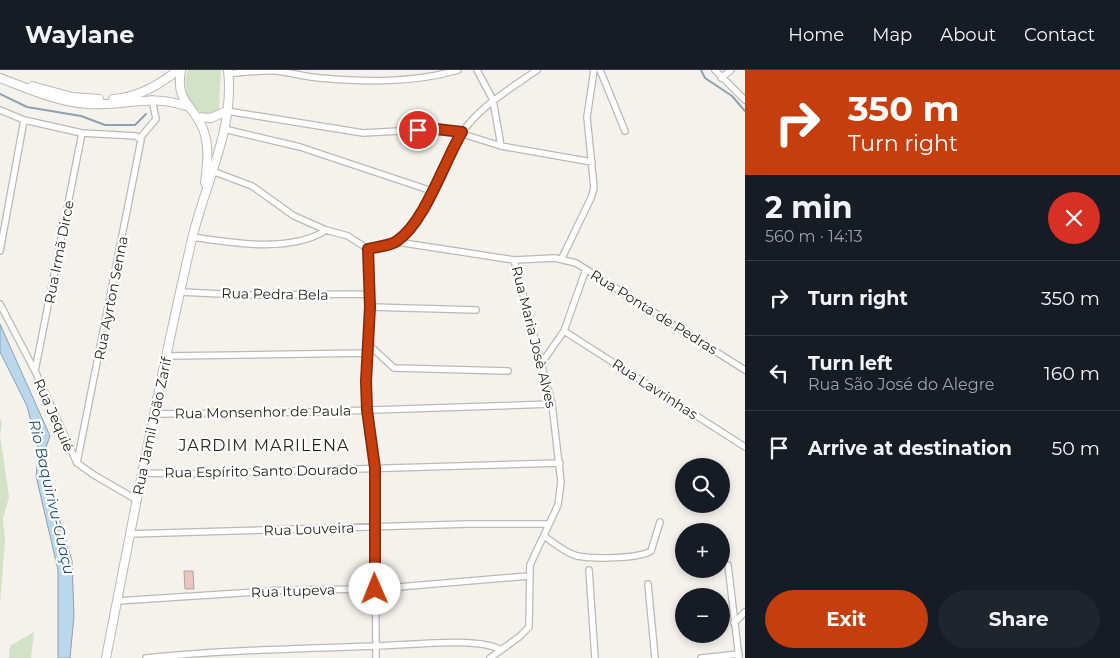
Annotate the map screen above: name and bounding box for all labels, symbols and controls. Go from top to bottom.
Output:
text: Waylane [25,20,134,49]
text: Home [788,24,844,46]
text: Map [872,24,912,46]
text: About [940,24,996,46]
text: Contact [1024,24,1095,46]
text: 350 m [848,87,960,130]
icon: right [765,90,830,155]
pin [397,109,439,151]
icon: arrive [404,116,432,144]
text: Turn right [848,130,958,157]
text: 2 min [765,189,852,226]
button: close [1048,192,1100,244]
street label: Rua Irmã Dirce [40,199,78,305]
text: 560 m · 14:13 [765,227,863,246]
street label: Rua Ayrton Senna [90,234,132,362]
street label: Rua Maria Josè Alves [508,264,560,410]
street label: Rua Ponta de Pedras [587,266,721,359]
street label: Rua Pedra Bela [221,284,329,304]
icon: right [765,284,793,312]
text: Turn right [808,287,908,310]
text: 350 m [1041,287,1100,310]
text: Turn left [808,352,893,375]
street label: Rua Jamil João Zarif [129,354,176,497]
street label: Rua Lavrinhas [609,355,701,424]
icon: left [765,359,793,387]
text: 160 m [1044,362,1100,385]
text: Rua São José do Alegre [808,375,995,394]
street label: Rua Jequié [30,376,78,454]
street label: Rua Monsenhor de Paula [175,401,351,423]
water label: Rio Baquirivu-Guaçu [25,418,79,576]
icon: arrive [765,434,793,462]
district label: JARDIM MARILENA [177,436,350,455]
text: Arrive at destination [808,437,1012,460]
text: 50 m [1052,437,1100,460]
map controls [675,458,730,643]
button: search [675,458,730,513]
street label: Rua Espírito Santo Dourado [164,460,358,482]
street label: Rua Louveira [263,518,355,540]
button: + [675,523,730,578]
position arrow [348,562,400,614]
street label: Rua Itupeva [251,581,335,601]
button: − [675,588,730,643]
button: Exit [765,590,928,648]
button: Share [938,590,1100,648]

